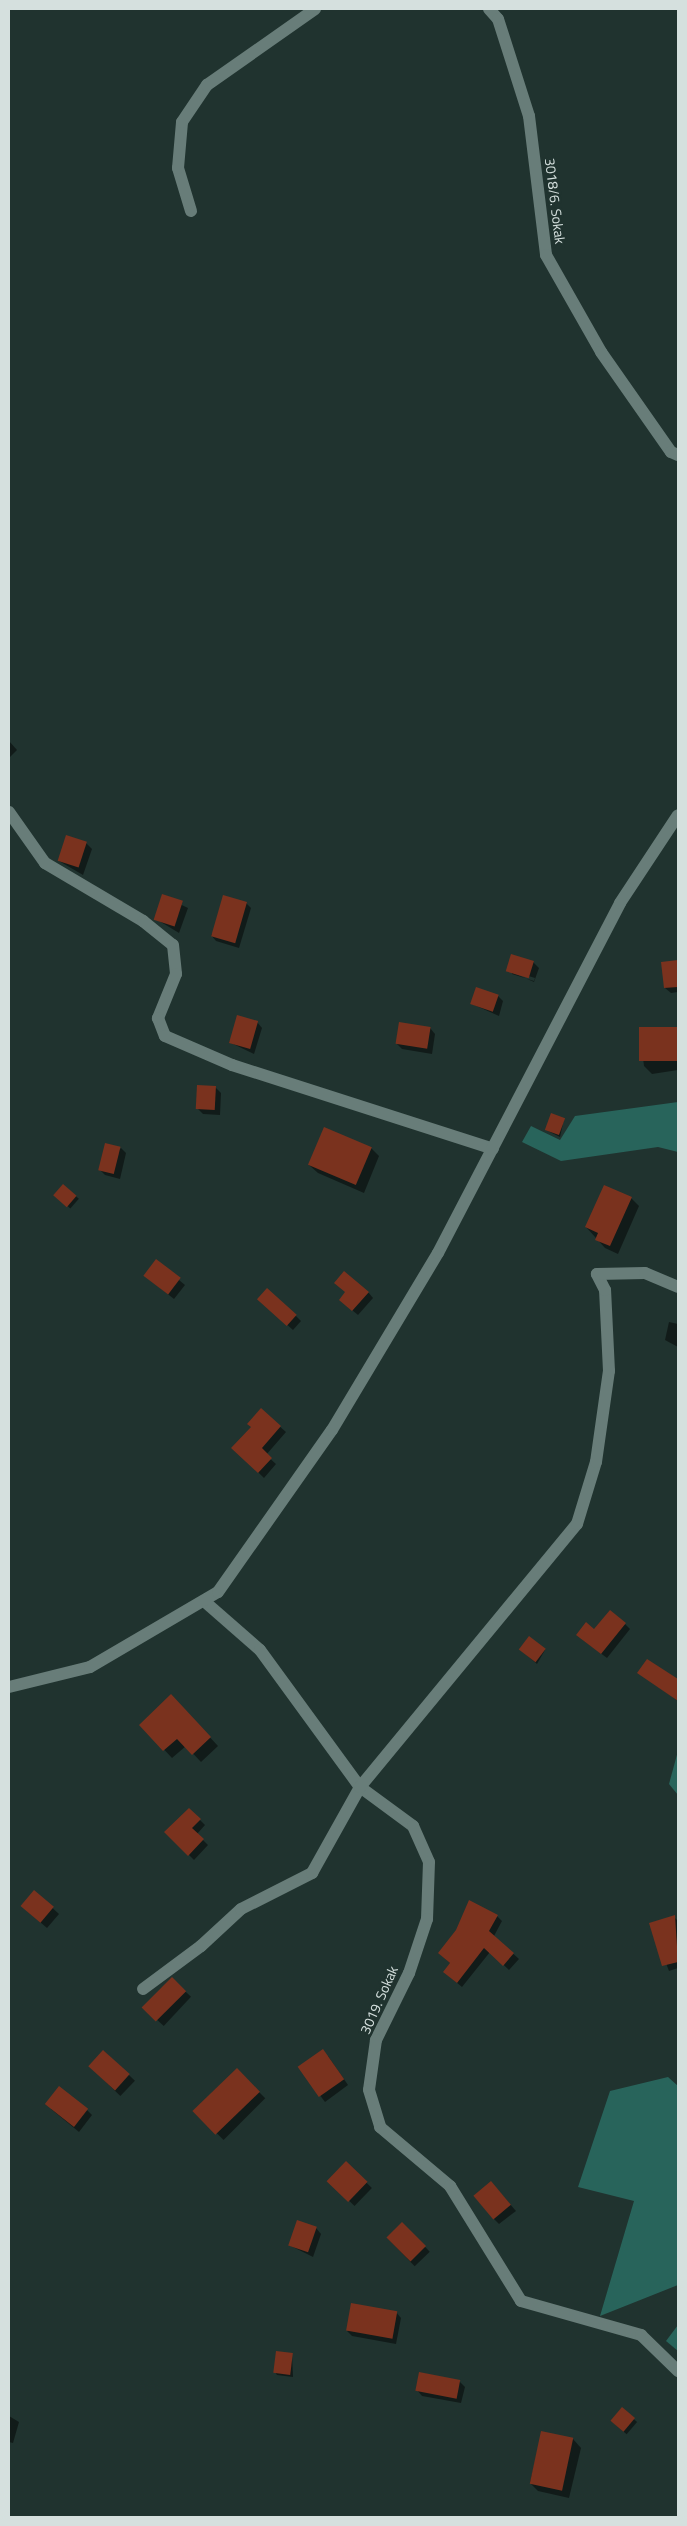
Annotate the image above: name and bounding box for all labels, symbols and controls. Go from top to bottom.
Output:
street label: 3018/6. Sokak [541,157,569,245]
street label: 3019. Sokak [357,1963,401,2037]

